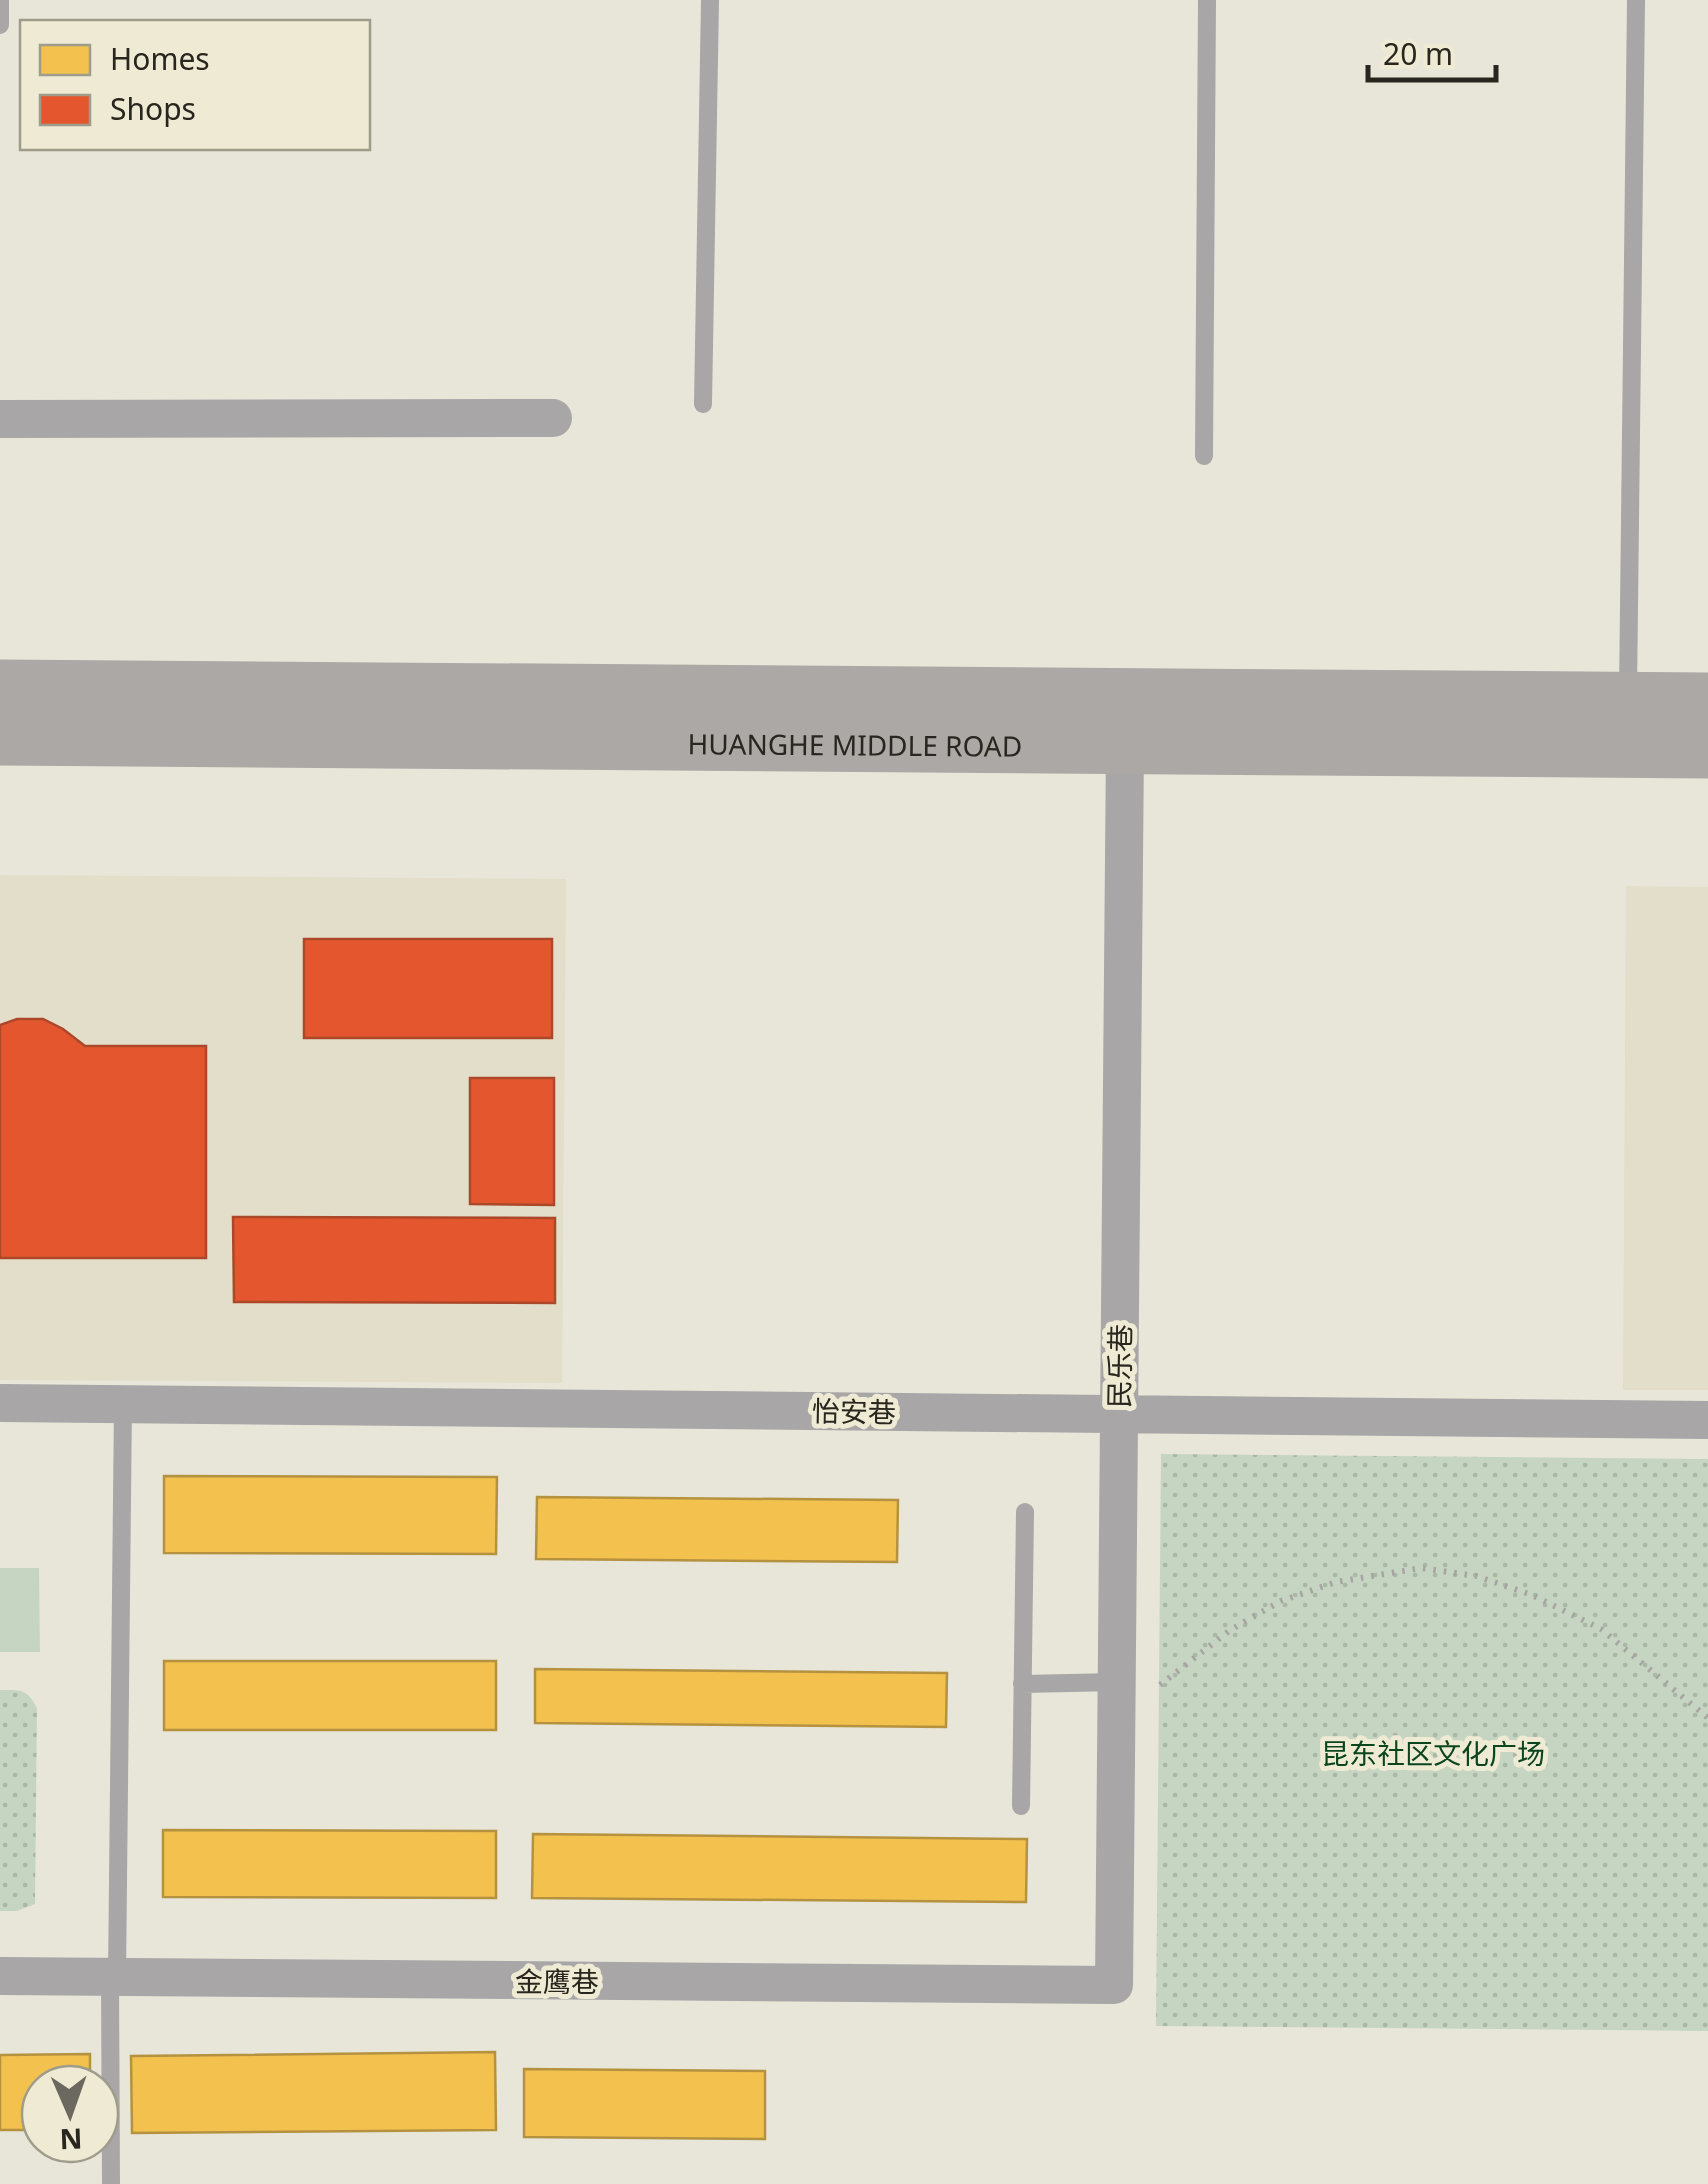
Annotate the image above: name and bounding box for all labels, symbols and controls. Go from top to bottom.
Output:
legend [20,20,370,150]
scale bar [1368,20,1496,82]
text: 20 m [1383,33,1453,74]
text: Homes [110,38,210,79]
text: Shops [110,88,196,129]
street label: HUANGHE MIDDLE ROAD [688,724,1022,765]
street label: 民乐巷 [1099,1324,1139,1408]
street label: 怡安巷 [812,1391,896,1431]
park label: 昆东社区文化广场 [1321,1734,1545,1772]
street label: 金鹰巷 [515,1962,599,2000]
north arrow [20,2064,120,2164]
text: N [59,2121,83,2159]

